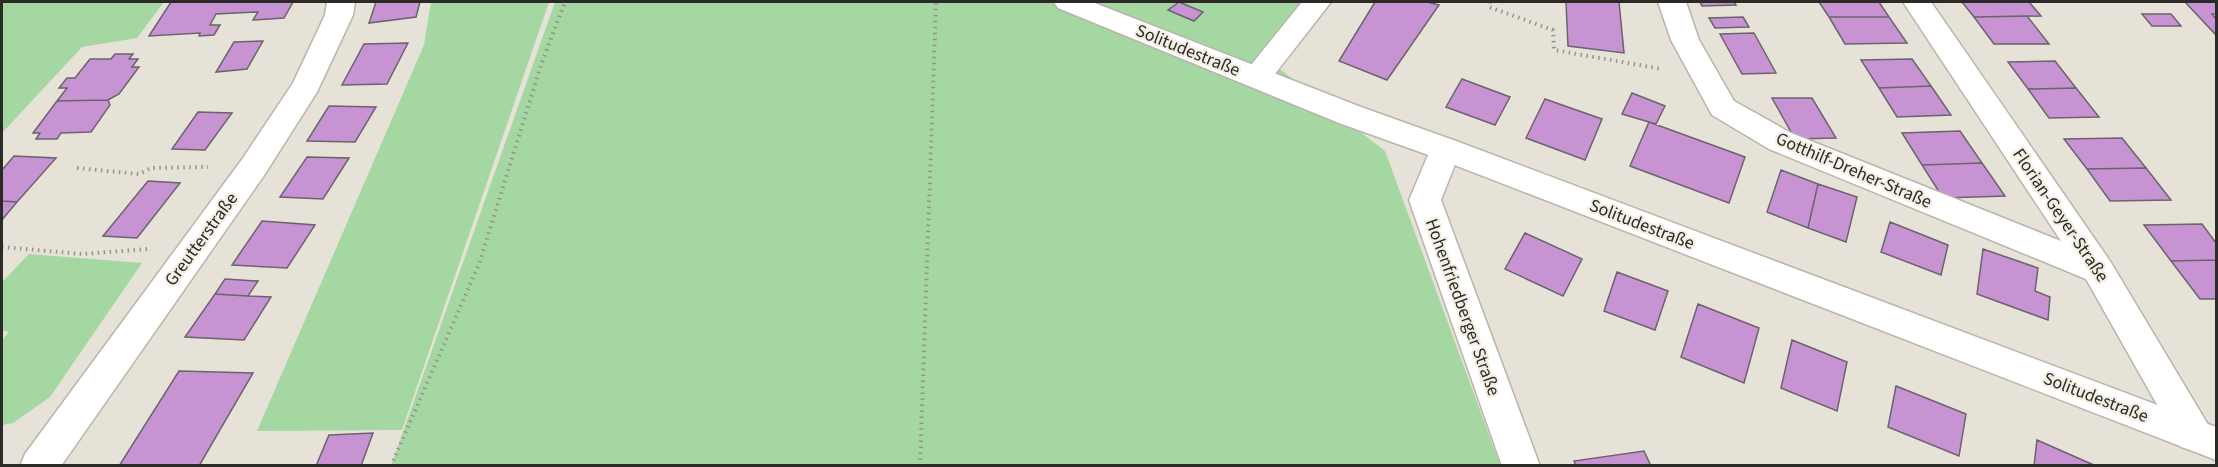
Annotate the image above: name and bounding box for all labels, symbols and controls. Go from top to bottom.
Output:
street label: Solitudestraße [1132,18,1244,83]
street label: Gotthilf-Dreher-Straße [1772,126,1936,215]
street label: Florian-Geyer-Straße [2006,143,2115,287]
street label: Greutterstraße [159,187,244,291]
street label: Solitudestraße [1586,193,1698,256]
street label: Hohenfriedberger Straße [1419,215,1506,399]
street label: Solitudestraße [2040,366,2152,429]

